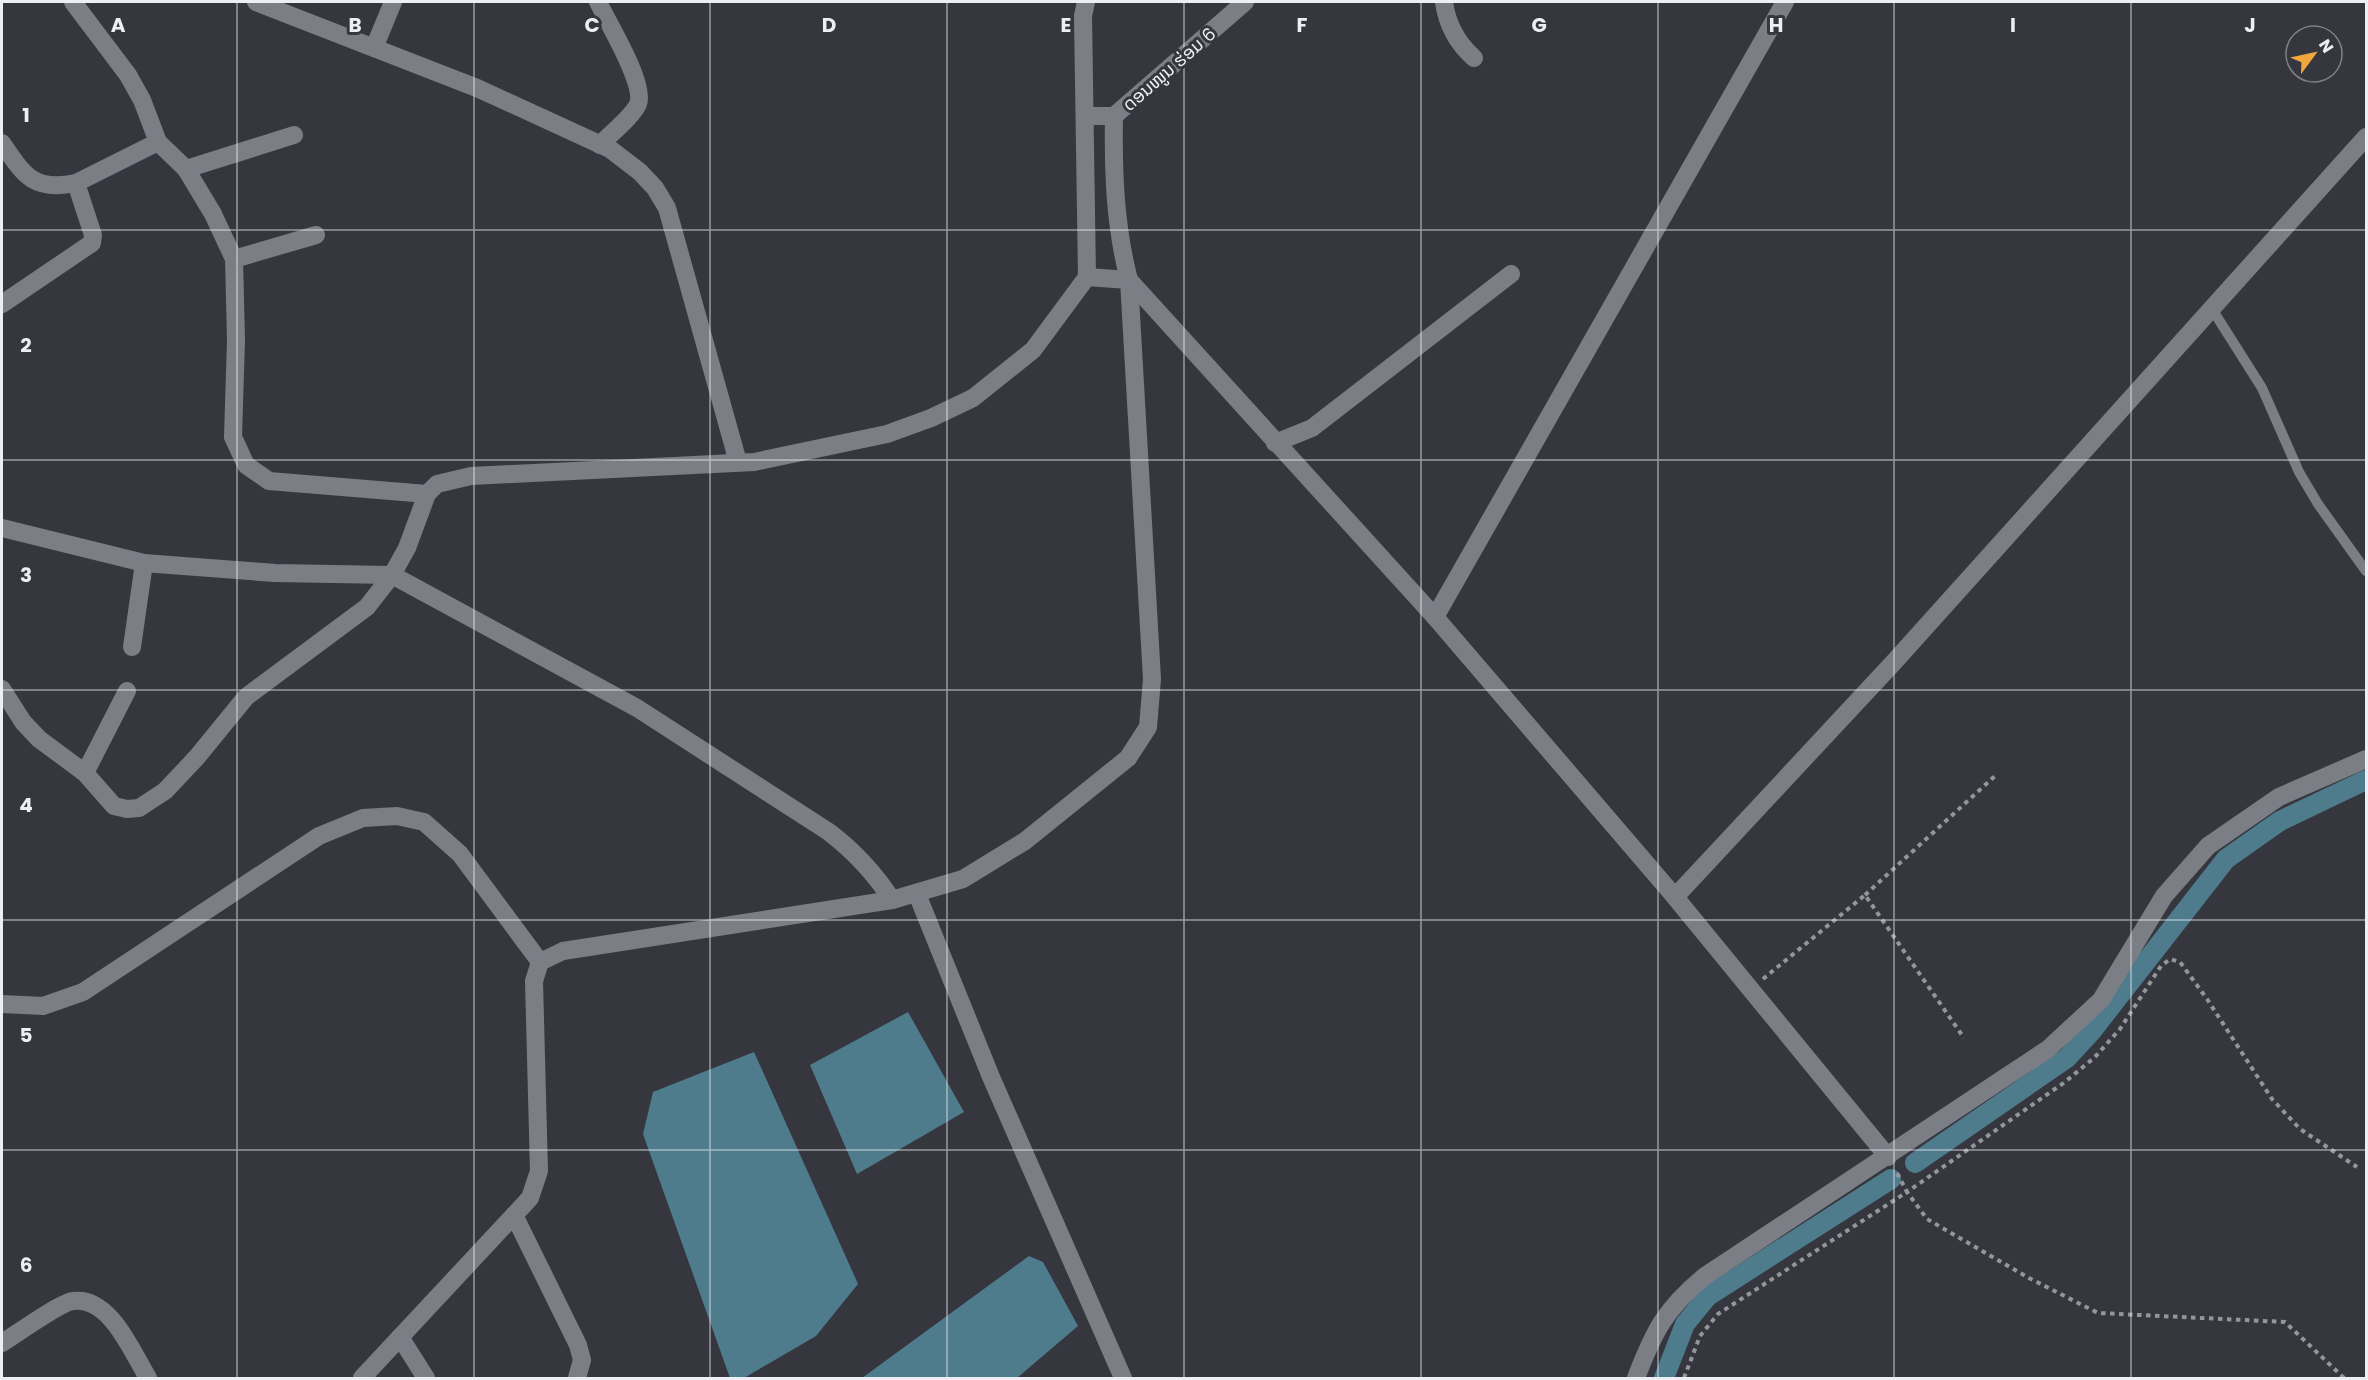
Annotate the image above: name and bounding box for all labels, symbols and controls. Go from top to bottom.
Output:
text: A [111,11,126,39]
text: B [348,11,362,39]
text: C [584,11,600,39]
text: D [822,11,836,39]
text: E [1061,11,1071,39]
text: F [1297,11,1308,39]
text: G [1531,11,1547,39]
text: H [1769,11,1783,39]
text: I [2010,11,2016,39]
text: J [2244,11,2256,39]
street label: ດອນໜູນ ຮ່ອມ 6 [1117,21,1221,117]
north arrow [2284,24,2344,84]
text: N [2313,35,2339,57]
text: 1 [22,101,30,129]
text: 2 [20,331,32,359]
text: 3 [20,561,32,589]
text: 4 [19,791,33,819]
text: 5 [20,1021,33,1049]
text: 6 [20,1251,32,1279]

